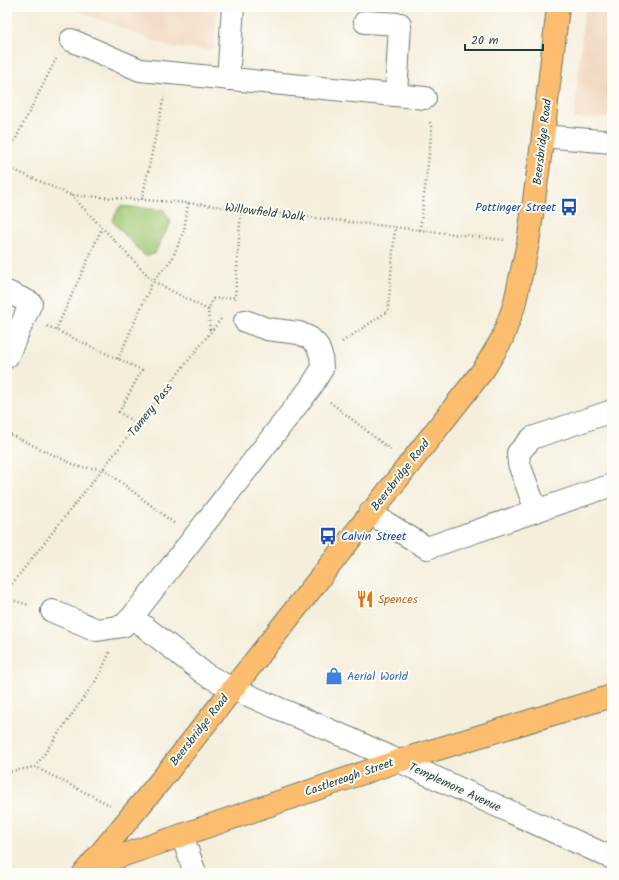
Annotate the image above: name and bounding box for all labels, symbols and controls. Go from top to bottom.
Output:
scale bar [465,26,543,52]
text: 20 m [471,31,499,50]
street label: Beersbridge Road [528,97,557,186]
bus stop icon: Pottinger Street [559,197,579,217]
street label: Willowfield Walk [224,198,307,227]
place label: Pottinger Street [475,198,556,217]
street label: Tamery Pass [123,379,178,441]
street label: Beersbridge Road [366,435,435,515]
bus stop icon: Calvin Street [318,526,338,546]
place label: Calvin Street [341,527,407,546]
restaurant icon: Spences [355,589,375,609]
place label: Spences [378,590,418,609]
shop icon: Aerial World [324,666,344,686]
place label: Aerial World [347,667,409,686]
street label: Beersbridge Road [165,690,234,770]
street label: Castlereagh Street [302,753,397,802]
street label: Templemore Avenue [405,758,505,817]

